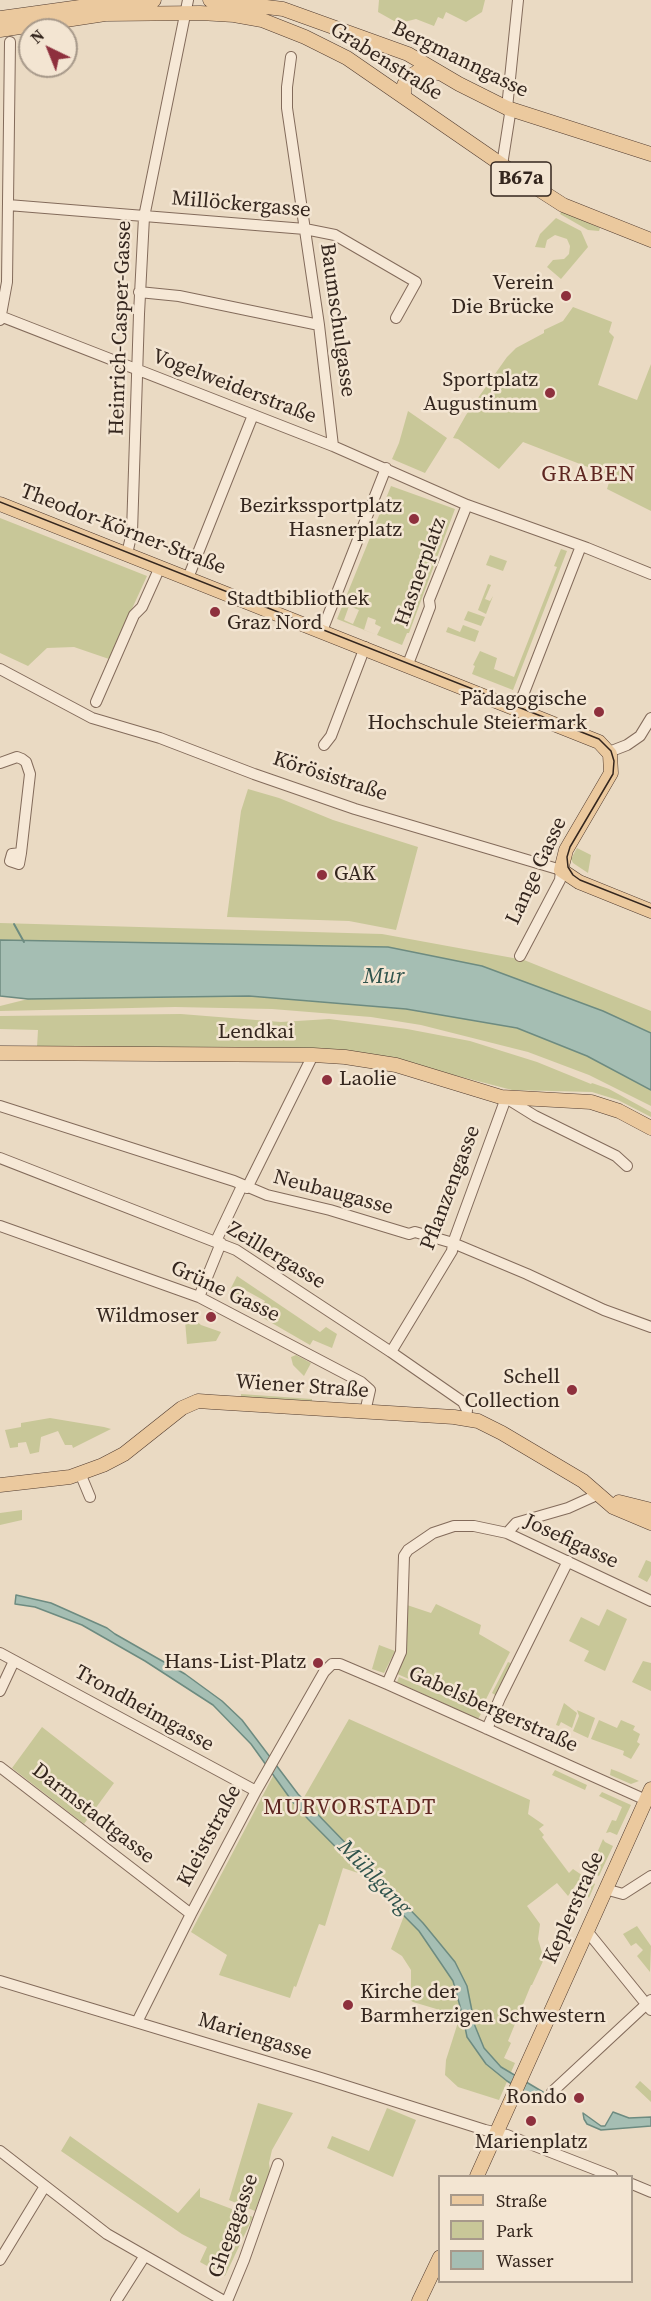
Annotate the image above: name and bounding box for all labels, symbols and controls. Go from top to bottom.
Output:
street label: Bergmanngasse [388,16,532,104]
street label: Grabenstraße [325,17,447,107]
north arrow [18,18,78,78]
text: N [25,24,49,48]
road number: B67a [491,162,551,196]
street label: Millöckergasse [170,186,312,224]
street label: Heinrich-Casper-Gasse [105,220,137,436]
street label: Baumschulgasse [314,241,360,399]
place label: Verein Die Brücke [451,271,554,321]
marker: Verein Die Brücke [559,289,573,303]
street label: Vogelweiderstraße [148,344,320,430]
place label: Sportplatz Augustinum [423,368,538,418]
marker: Sportplatz Augustinum [543,386,557,400]
district label: GRABEN [541,462,637,488]
street label: Theodor-Körner-Straße [17,479,229,581]
place label: Bezirkssportplatz Hasnerplatz [239,494,402,544]
marker: Bezirkssportplatz Hasnerplatz [407,512,421,526]
street label: Hasnerplatz [390,514,452,630]
place label: Stadtbibliothek Graz Nord [227,587,369,637]
marker: Stadtbibliothek Graz Nord [208,605,222,619]
place label: Pädagogische Hochschule Steiermark [367,687,587,737]
marker: Pädagogische Hochschule Steiermark [592,705,606,719]
street label: Körösistraße [269,747,391,807]
street label: Lange Gasse [501,813,573,929]
place label: GAK [334,862,376,888]
marker: GAK [315,868,329,882]
water label: Mur [364,964,404,990]
street label: Lendkai [218,1020,294,1046]
place label: Laolie [339,1067,397,1093]
marker: Laolie [320,1073,334,1087]
street label: Pflanzengasse [416,1122,486,1254]
street label: Neubaugasse [270,1165,396,1221]
street label: Zeillergasse [222,1217,330,1295]
street label: Grüne Gasse [166,1256,284,1328]
place label: Wildmoser [96,1304,199,1330]
marker: Wildmoser [204,1310,218,1324]
place label: Schell Collection [465,1365,560,1415]
street label: Wiener Straße [234,1370,370,1404]
marker: Schell Collection [565,1383,579,1397]
street label: Josefigasse [520,1509,622,1575]
place label: Hans-List-Platz [164,1650,306,1676]
marker: Hans-List-Platz [311,1656,325,1670]
street label: Trondheimgasse [70,1660,218,1758]
street label: Gabelsbergerstraße [404,1661,582,1759]
street label: Darmstadtgasse [27,1758,159,1870]
street label: Kleiststraße [173,1781,247,1891]
district label: MURVORSTADT [263,1795,437,1821]
water label: Mühlgang [332,1835,416,1921]
street label: Keplerstraße [538,1848,610,1968]
place label: Kirche der Barmherzigen Schwestern [360,1980,606,2030]
marker: Kirche der Barmherzigen Schwestern [341,1998,355,2012]
street label: Mariengasse [195,2008,315,2066]
place label: Rondo [506,2085,567,2111]
marker: Rondo [572,2091,586,2105]
marker: Marienplatz [524,2114,538,2128]
place label: Marienplatz [475,2130,587,2156]
street label: Ghegagasse [204,2171,264,2281]
legend [438,2175,633,2283]
text: Straße [496,2188,547,2213]
text: Park [496,2218,533,2243]
text: Wasser [496,2248,554,2273]

